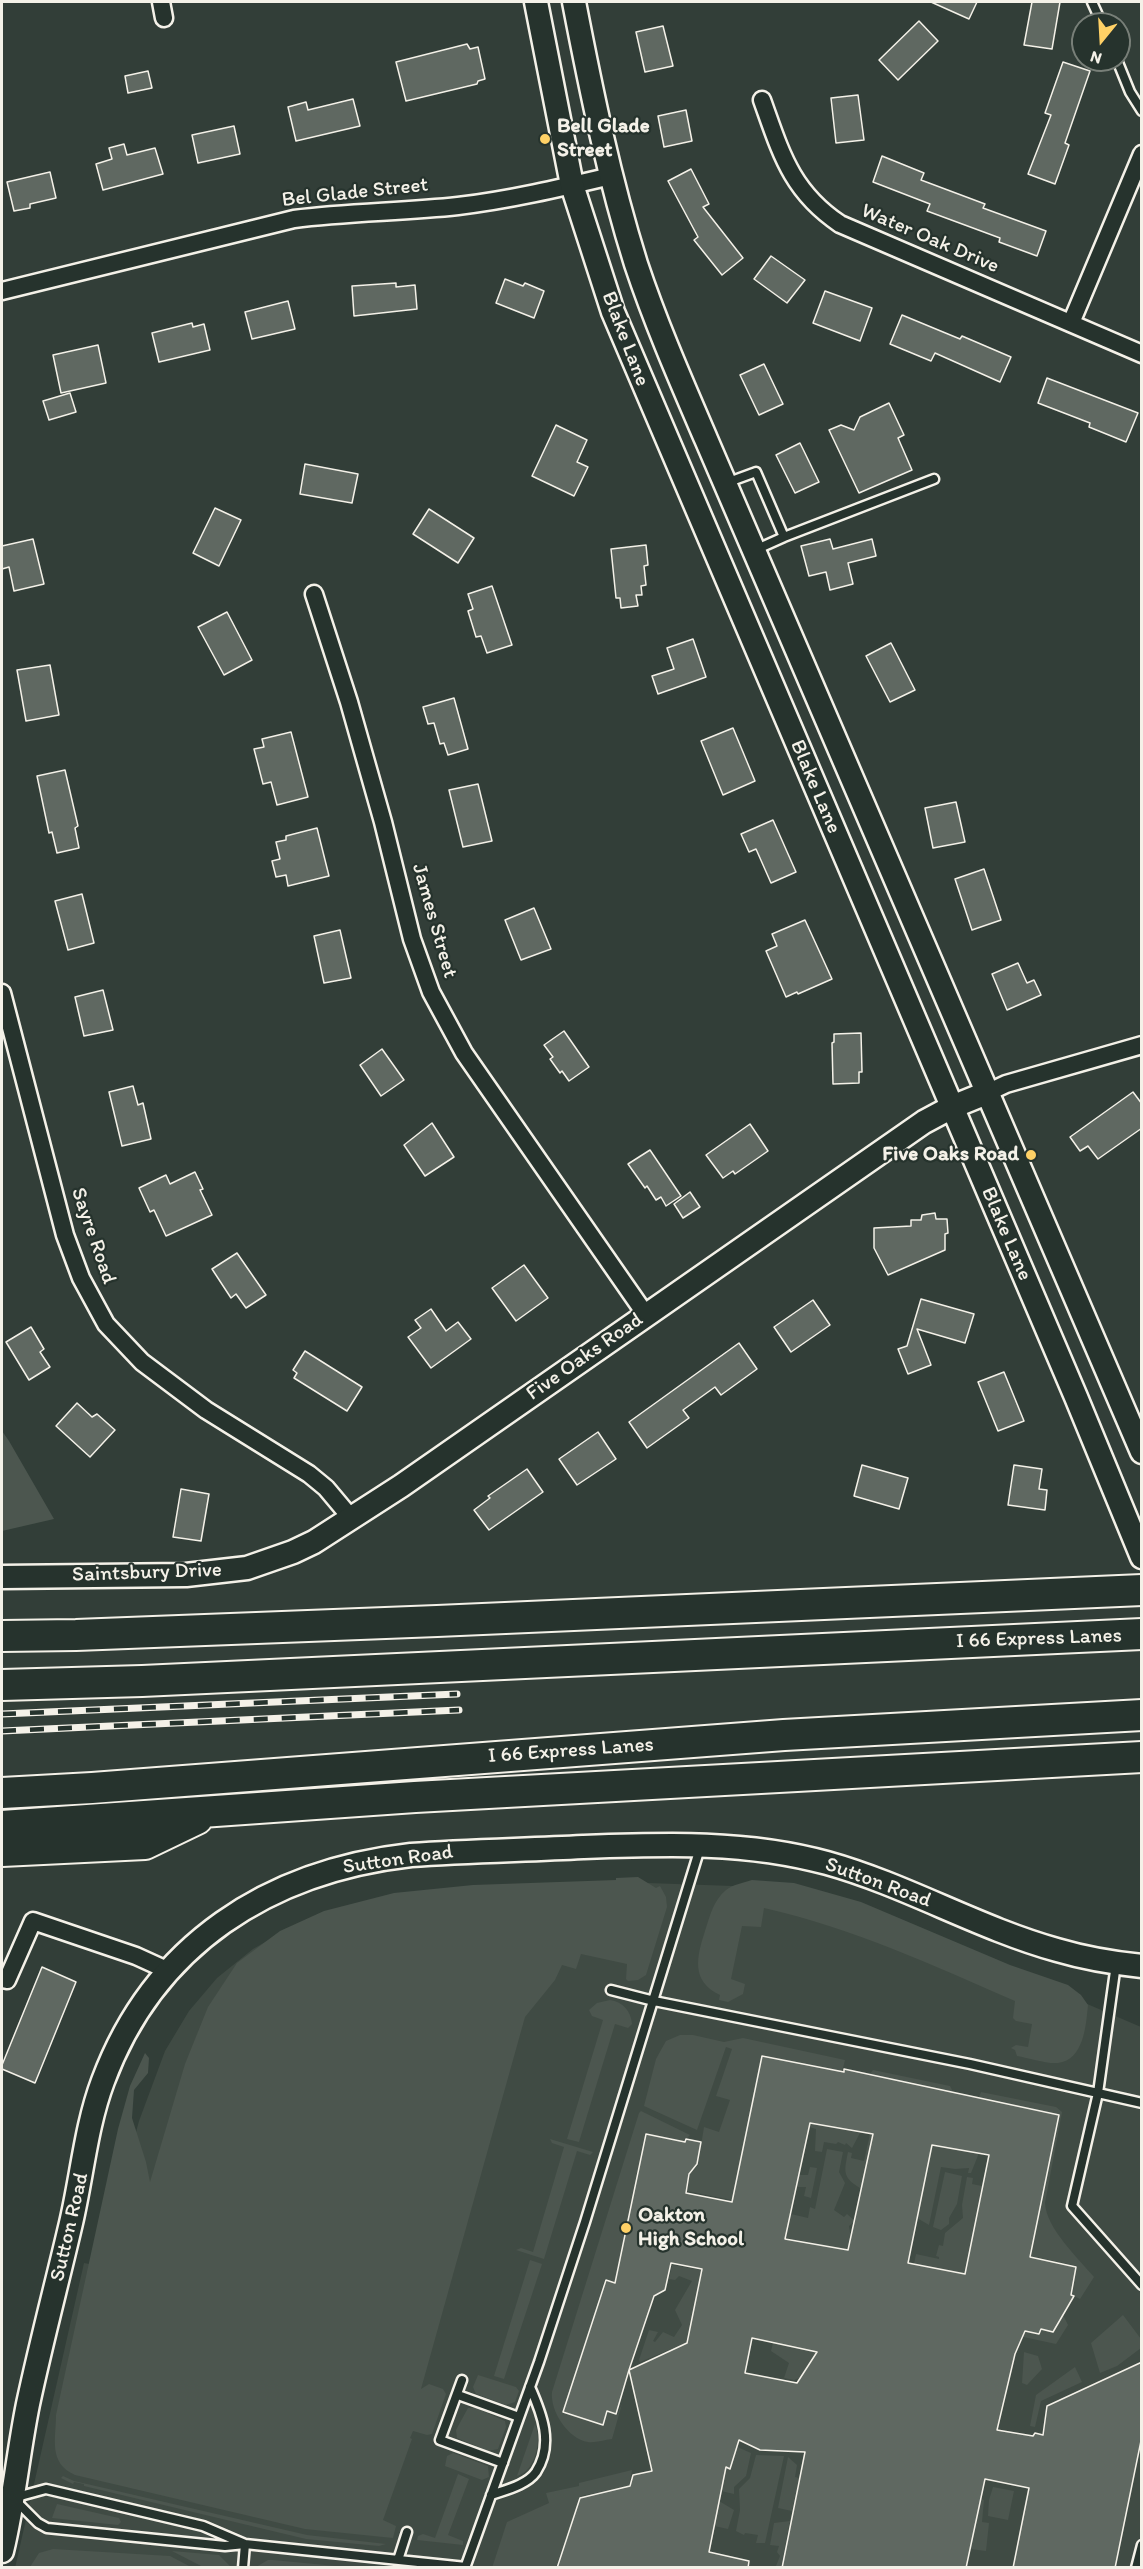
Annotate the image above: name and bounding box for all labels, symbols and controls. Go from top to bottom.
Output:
north arrow [1071,12,1131,72]
text: N [1088,47,1104,68]
place label: Bell Glade Street [557,114,650,164]
marker: Bell Glade Street [538,132,552,146]
street label: Bel Glade Street [281,173,429,213]
street label: Water Oak Drive [857,199,1003,279]
street label: Blake Lane [595,288,655,390]
street label: Blake Lane [784,736,846,838]
street label: James Street [406,861,462,981]
place label: Five Oaks Road [882,1142,1019,1168]
marker: Five Oaks Road [1024,1148,1038,1162]
street label: Blake Lane [975,1183,1037,1285]
street label: Sayre Road [65,1185,121,1287]
street label: Five Oaks Road [522,1307,648,1407]
street label: Saintsbury Drive [72,1558,222,1588]
street label: I 66 Express Lanes [956,1624,1122,1654]
street label: I 66 Express Lanes [487,1733,655,1769]
street label: Sutton Road [341,1840,455,1880]
street label: Sutton Road [822,1852,934,1914]
street label: Sutton Road [45,2170,95,2284]
place label: Oakton High School [638,2203,744,2253]
marker: Oakton High School [619,2221,633,2235]

